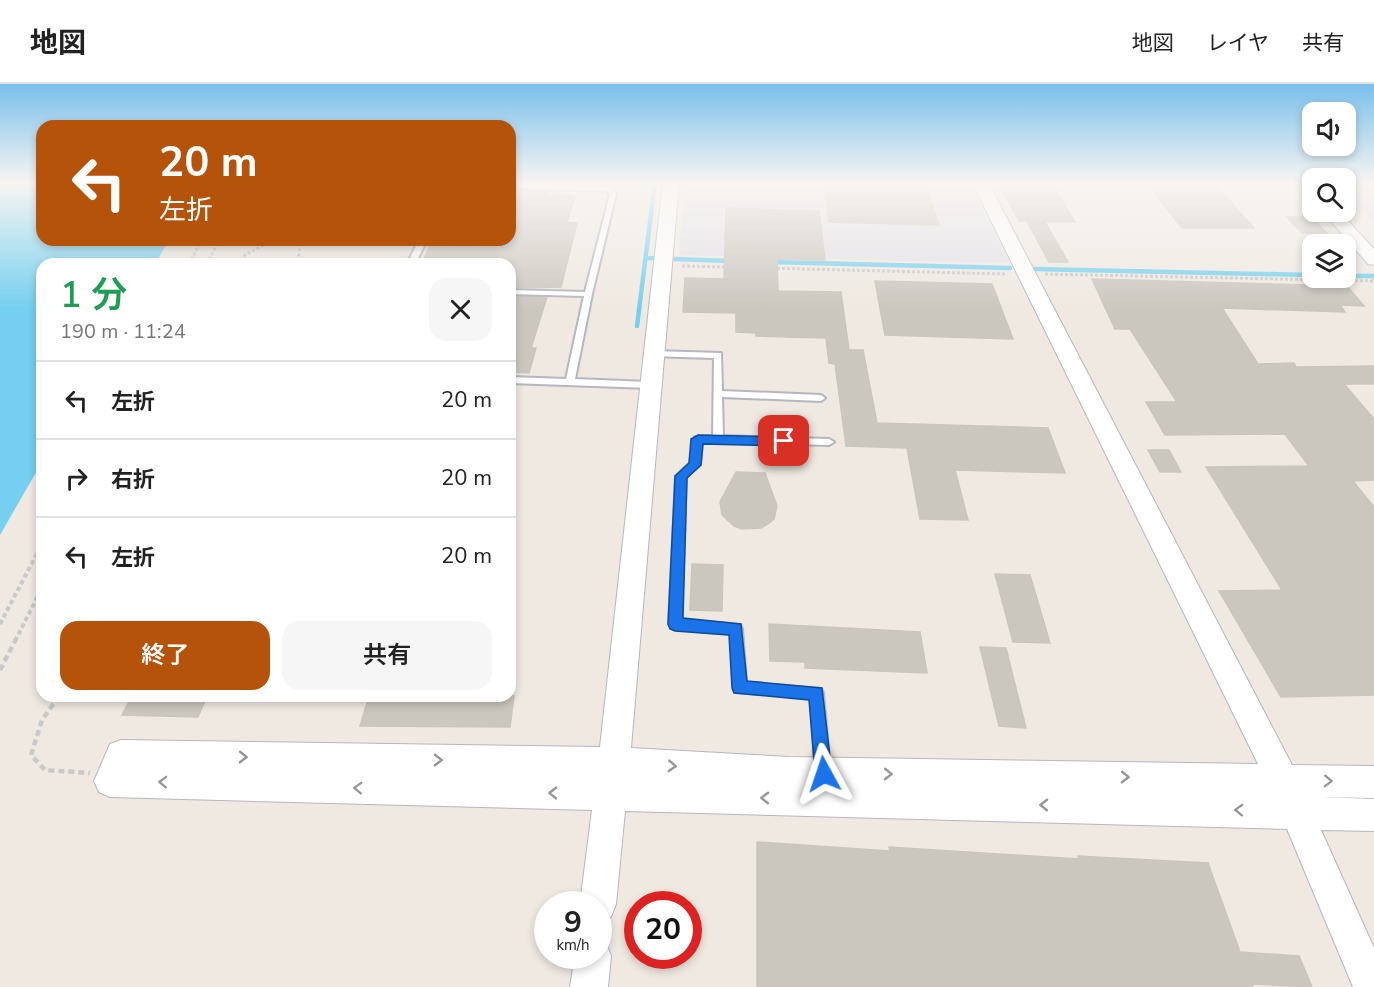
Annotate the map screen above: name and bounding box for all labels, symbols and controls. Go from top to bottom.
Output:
text: 地図 [30,24,86,62]
text: 地図 [1132,29,1174,57]
text: レイヤ [1207,29,1269,57]
text: 共有 [1302,29,1344,57]
map controls [1302,102,1356,288]
button: sound [1302,102,1356,156]
text: 20 m [159,134,258,191]
icon: left [60,144,138,222]
button: search [1302,168,1356,222]
text: 左折 [159,192,213,229]
button: layers [1302,234,1356,288]
text: 1 分 [60,271,127,320]
button: close [429,278,492,341]
text: 190 m · 11:24 [60,318,186,345]
icon: left [60,384,93,417]
text: 20 m [441,385,492,415]
text: 左折 [111,387,155,417]
pin [758,415,809,466]
icon: arrive [767,424,800,457]
icon: right [60,462,93,495]
text: 20 m [441,463,492,493]
text: 右折 [111,465,155,495]
icon: left [60,540,93,573]
text: 20 m [441,541,492,571]
text: 左折 [111,543,155,573]
button: 終了 [60,621,270,690]
button: 共有 [282,621,492,690]
position arrow [792,742,856,806]
one-way arrow [238,751,247,763]
one-way arrow [433,754,442,766]
one-way arrow [667,760,676,773]
one-way arrow [883,768,892,780]
one-way arrow [1120,771,1129,783]
one-way arrow [1323,775,1332,787]
one-way arrow [159,776,168,789]
one-way arrow [354,781,363,794]
one-way arrow [549,787,558,799]
one-way arrow [760,792,769,804]
one-way arrow [1039,799,1048,811]
one-way arrow [1234,804,1243,816]
speed limit sign: 20 [624,891,702,969]
text: 9 [564,902,582,943]
text: km/h [556,935,590,955]

